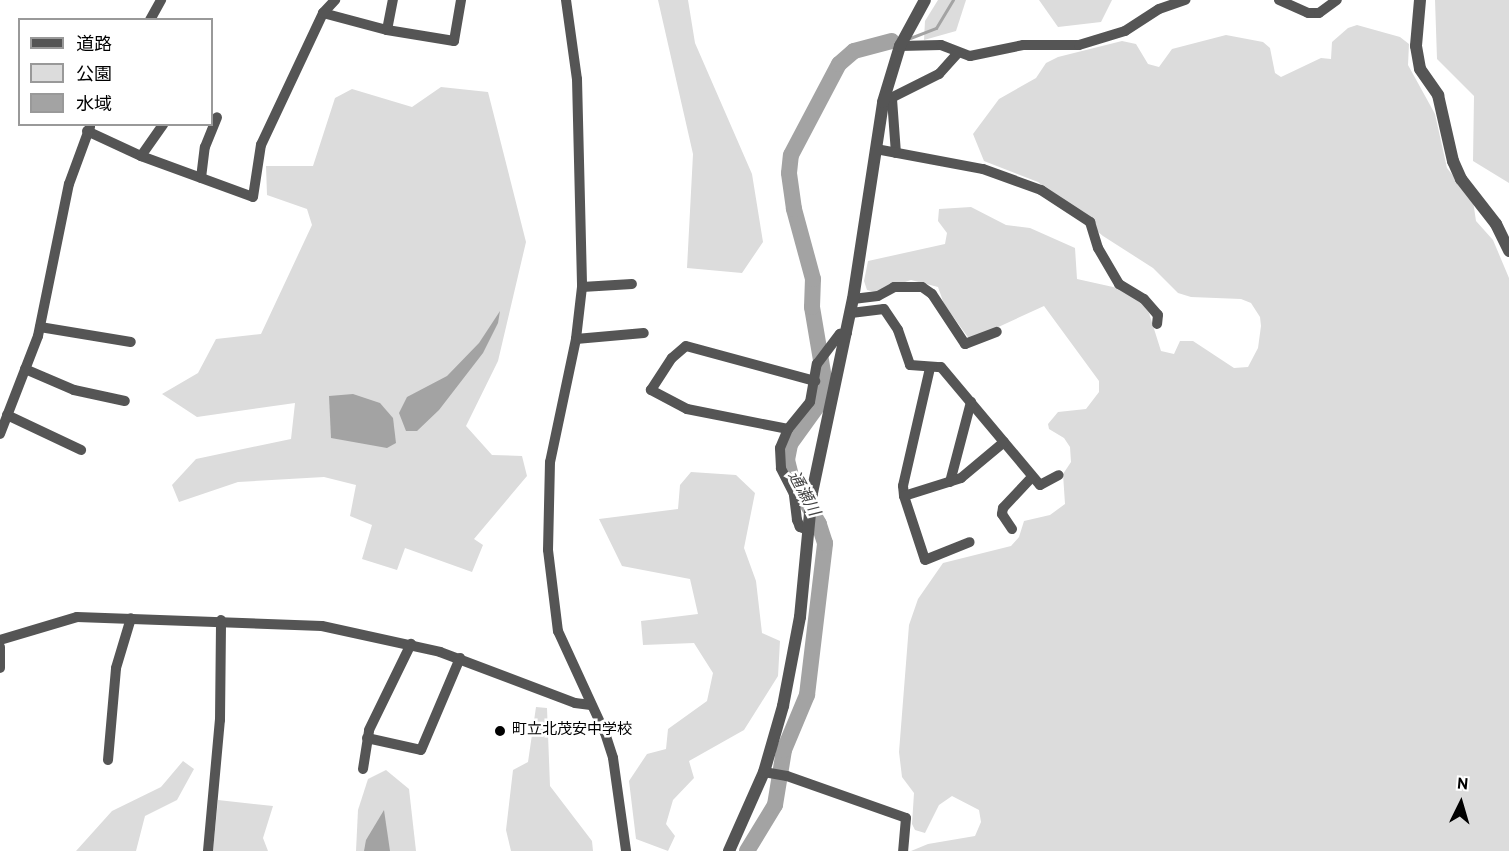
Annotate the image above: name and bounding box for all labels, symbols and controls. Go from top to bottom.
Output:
legend [18,18,213,126]
text: 道路 [76,34,112,57]
text: 公園 [76,64,112,87]
text: 水域 [76,94,112,117]
water label: 通瀬川 [783,468,823,520]
place label: 町立北茂安中学校 [512,722,632,740]
marker: 町立北茂安中学校 [493,724,507,738]
north arrow [1431,773,1491,833]
text: N [1456,775,1469,796]

